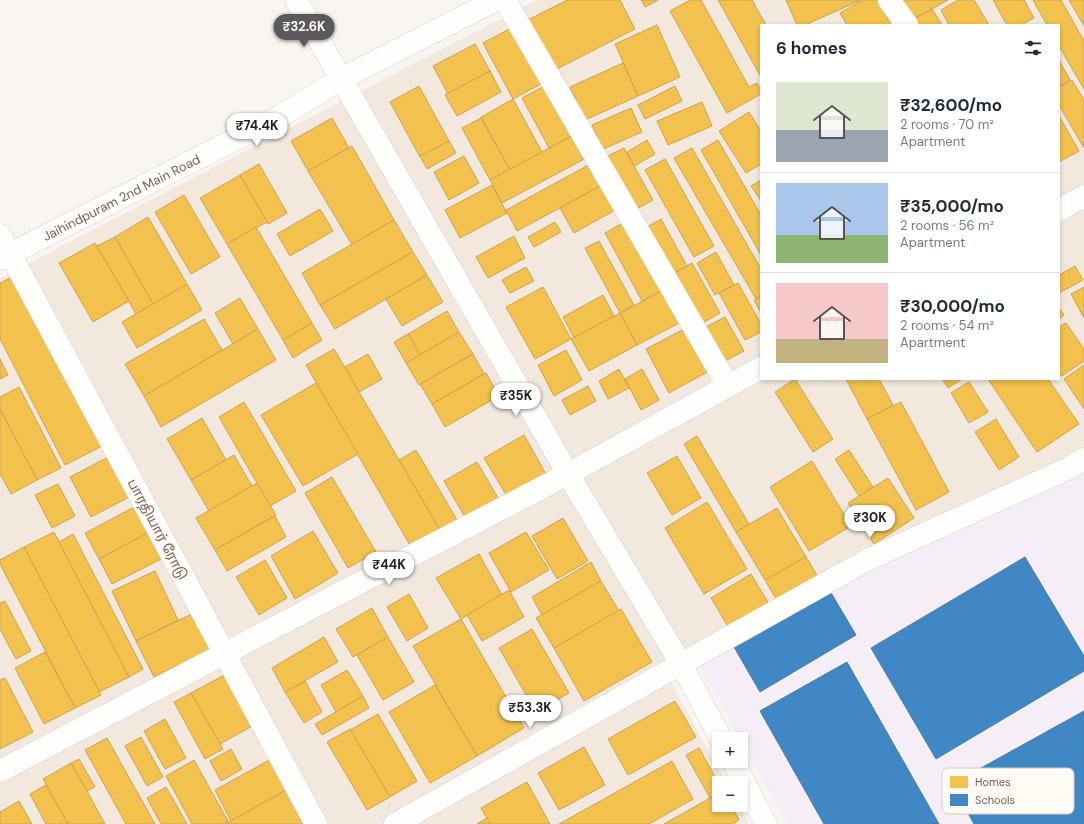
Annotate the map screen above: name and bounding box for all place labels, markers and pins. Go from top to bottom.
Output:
pin: ₹32.6K [271,14,337,48]
pin: ₹74.4K [224,113,290,147]
pin: ₹35K [492,383,540,417]
pin: ₹30K [846,505,894,539]
pin: ₹44K [365,552,413,586]
pin: ₹53.3K [497,695,563,729]

